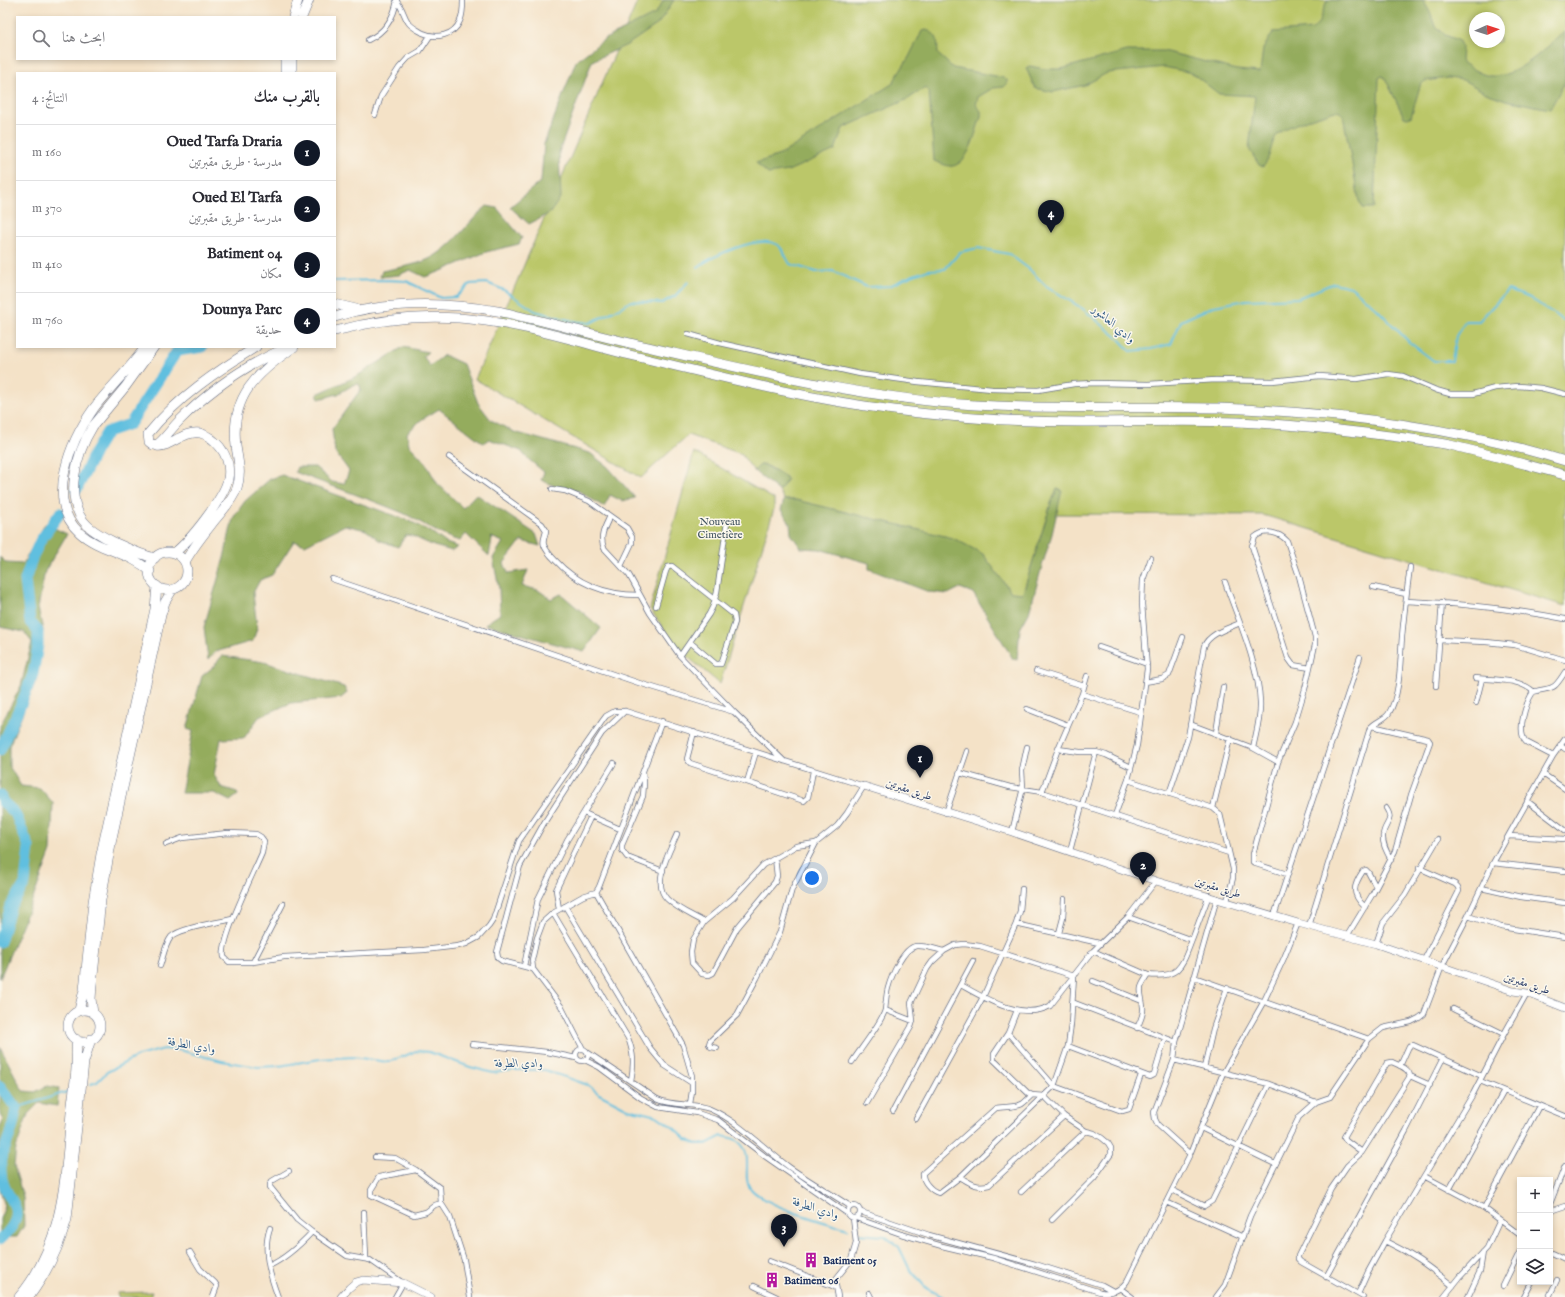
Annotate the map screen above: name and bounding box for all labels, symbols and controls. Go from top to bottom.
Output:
north arrow [1469,12,1505,48]
search box [16,16,336,60]
icon: search [30,27,52,49]
text: ابحث هنا [62,28,105,47]
text: بالقرب منك [253,87,320,108]
text: النتائج: 4 [32,90,67,107]
text: Oued Tarfa Draria [167,132,282,151]
text: 160 m [32,144,62,161]
text: 1 [305,144,309,161]
text: مدرسة · طريق مقبرتين [189,154,282,171]
text: Oued El Tarfa [192,188,282,207]
text: 370 m [32,200,62,217]
text: 2 [304,200,310,217]
pin: 4 [1038,200,1064,233]
text: مدرسة · طريق مقبرتين [189,210,282,227]
text: Batiment 04 [207,244,282,263]
text: 410 m [32,256,62,273]
text: 3 [305,256,309,273]
text: مكان [260,266,282,283]
text: Dounya Parc [202,300,282,319]
water label: وادي العاشور [1087,301,1138,348]
text: 760 m [32,312,63,329]
text: 4 [304,312,310,329]
text: حديقة [256,322,282,339]
park label: Nouveau Cimetière [697,515,743,542]
pin: 1 [907,745,933,778]
street label: طريق مقبرتين [884,776,933,804]
pin: 2 [1130,852,1156,885]
your location [802,868,822,888]
street label: طريق مقبرتين [1193,874,1242,902]
street label: طريق مقبرتين [1502,970,1551,998]
water label: وادي الطرفة [166,1034,217,1059]
water label: وادي الطرفة [494,1056,543,1073]
map controls [1517,1177,1553,1285]
button: + [1517,1177,1553,1213]
water label: وادي الطرفة [789,1194,841,1225]
button: − [1517,1213,1553,1249]
pin: 3 [771,1214,797,1247]
button: layers [1517,1249,1553,1285]
building icon: Batiment 05 [802,1251,820,1269]
place label: Batiment 05 [823,1254,877,1268]
building icon: Batiment 06 [763,1271,781,1289]
place label: Batiment 06 [784,1274,840,1288]

